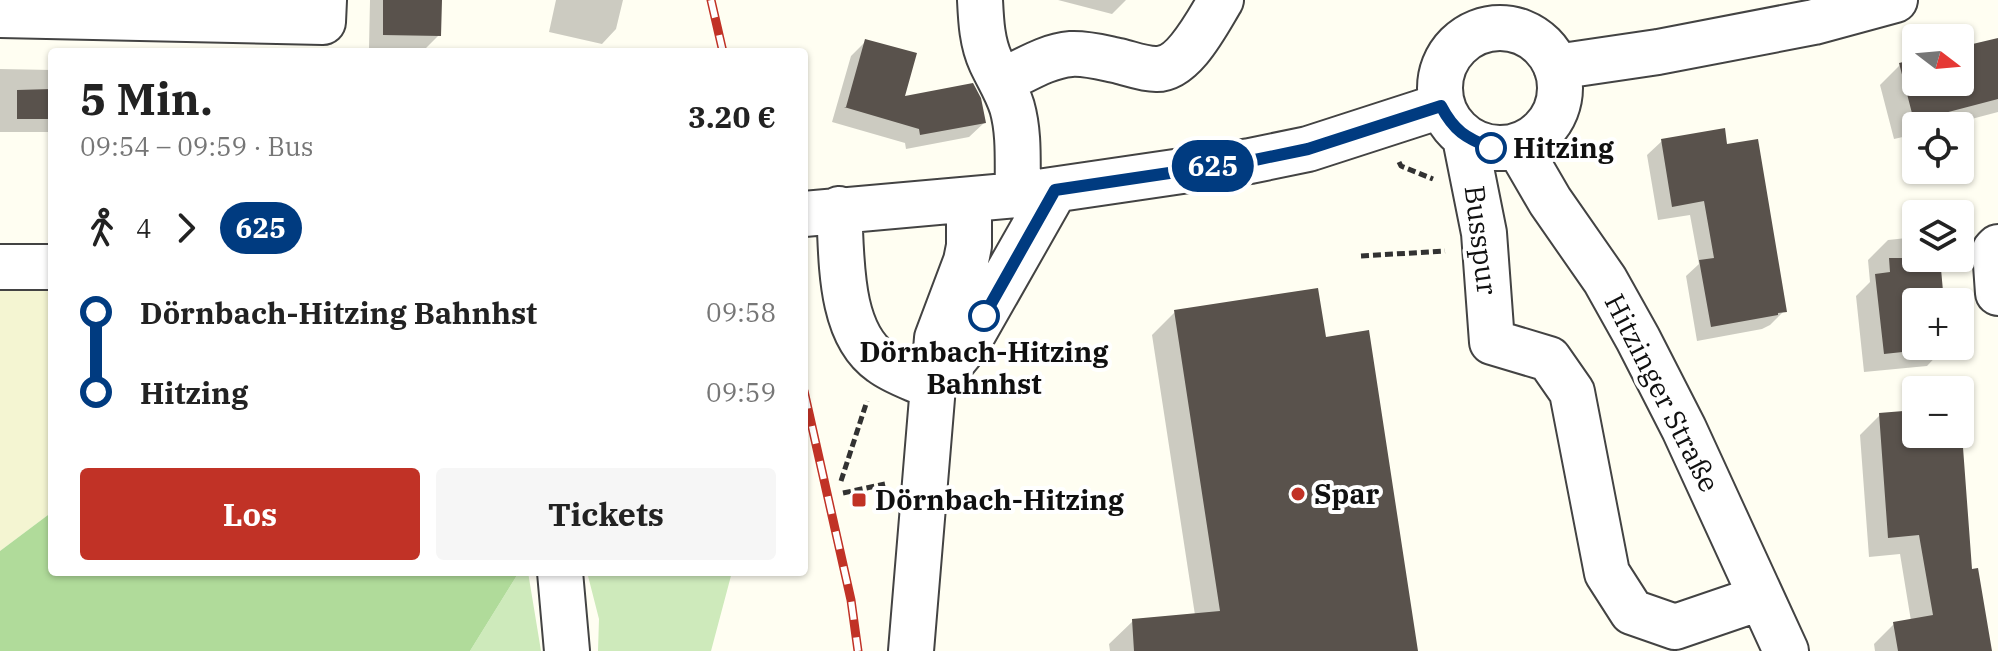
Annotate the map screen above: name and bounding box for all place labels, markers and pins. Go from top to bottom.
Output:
place label: Hitzing [1513,129,1615,166]
marker: Hitzing [1476,133,1506,163]
marker: Dörnbach-Hitzing Bahnhst [969,301,999,331]
place label: Dörnbach-Hitzing Bahnhst [859,333,1109,402]
place label: Spar [1314,475,1379,512]
place label: Dörnbach-Hitzing [875,481,1125,518]
marker: Spar [1289,485,1307,503]
marker: Dörnbach-Hitzing [850,491,868,509]

